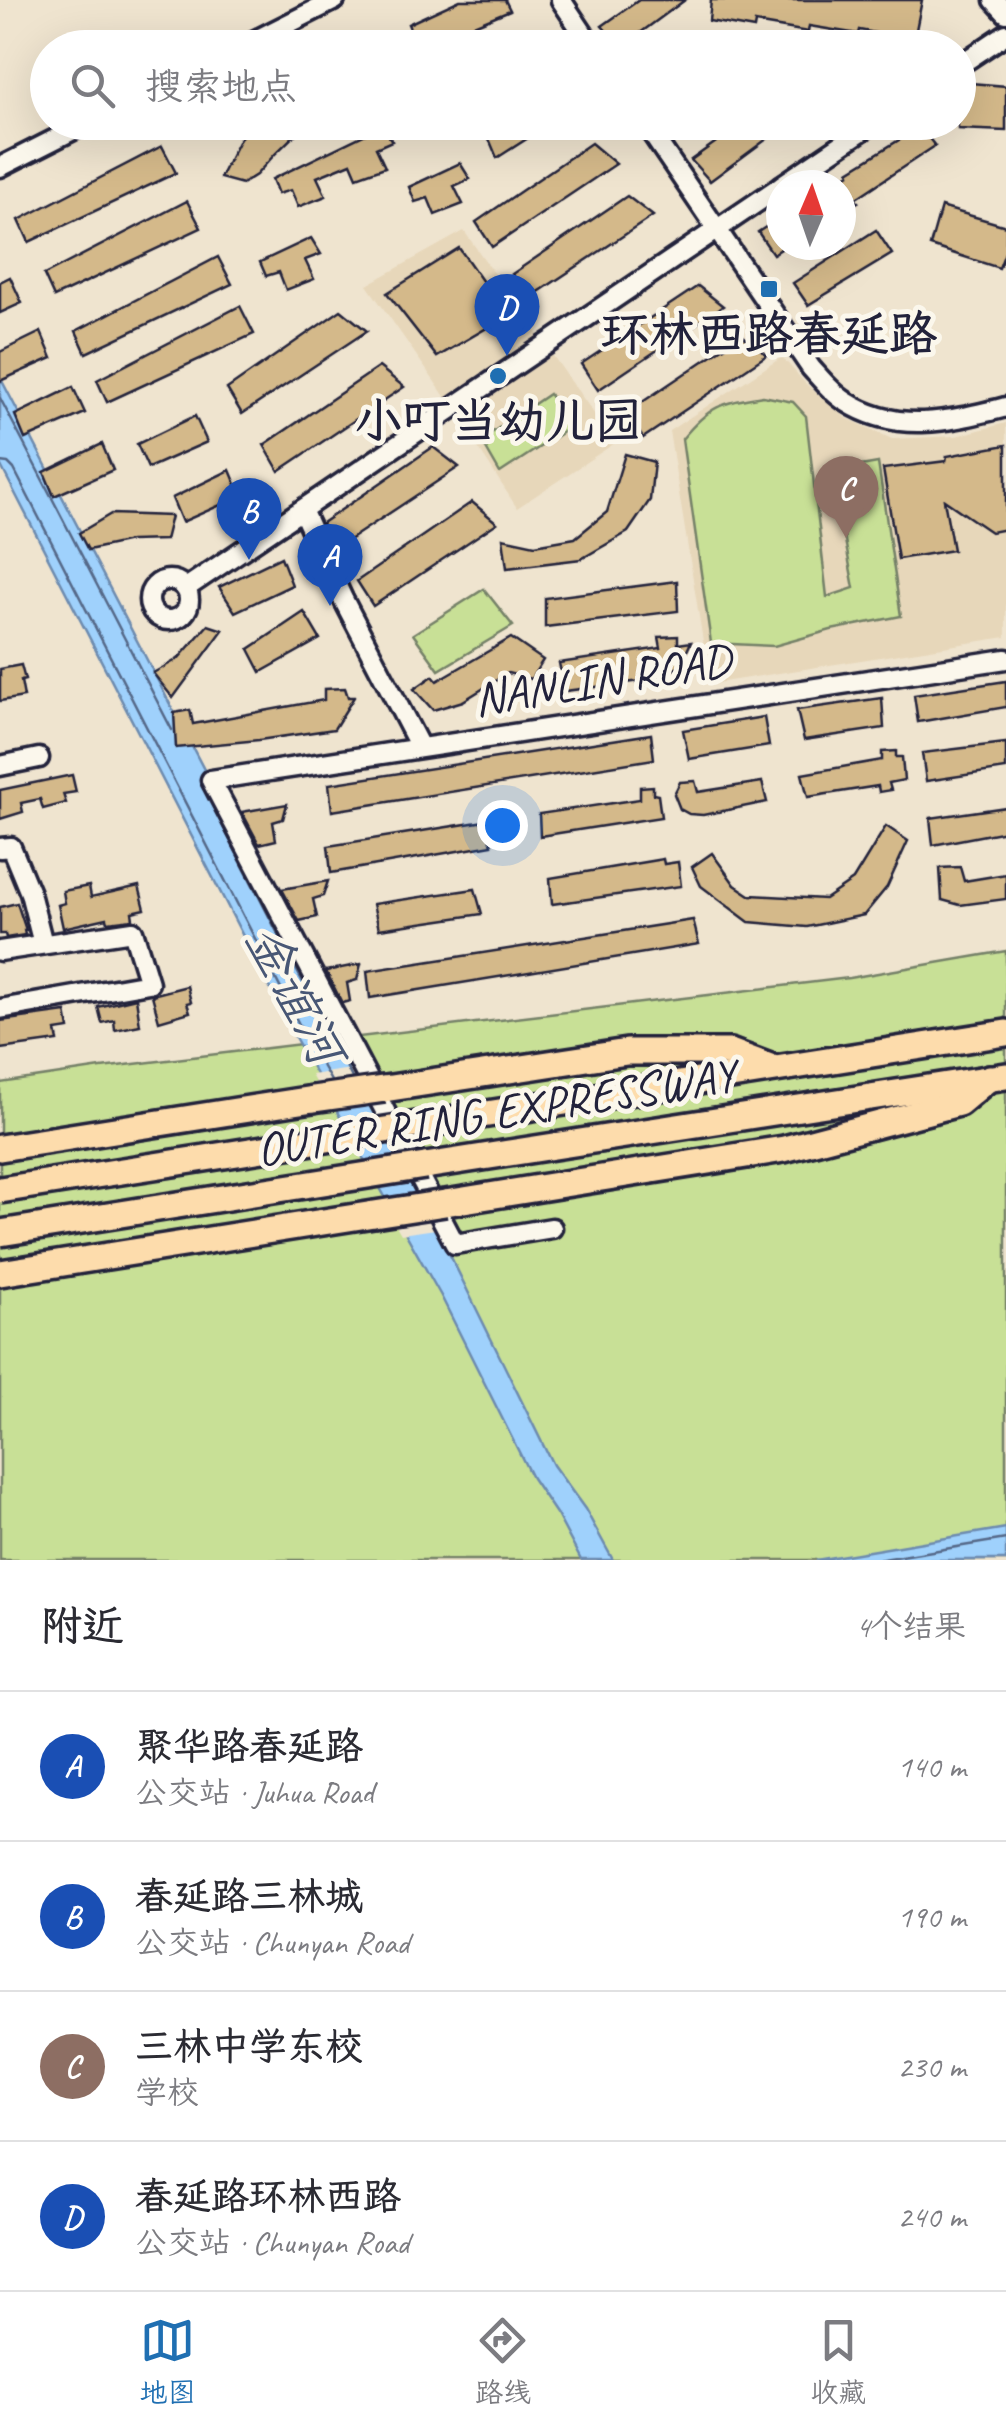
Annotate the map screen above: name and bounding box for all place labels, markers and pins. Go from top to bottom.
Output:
pin: D [474,274,540,356]
marker: 环林西路春延路 [758,278,780,300]
place label: 环林西路春延路 [601,304,937,364]
marker: 小叮当幼儿园 [487,365,509,387]
place label: 小叮当幼儿园 [354,391,642,451]
pin: C [814,456,878,538]
pin: B [216,478,282,560]
pin: A [298,524,362,606]

